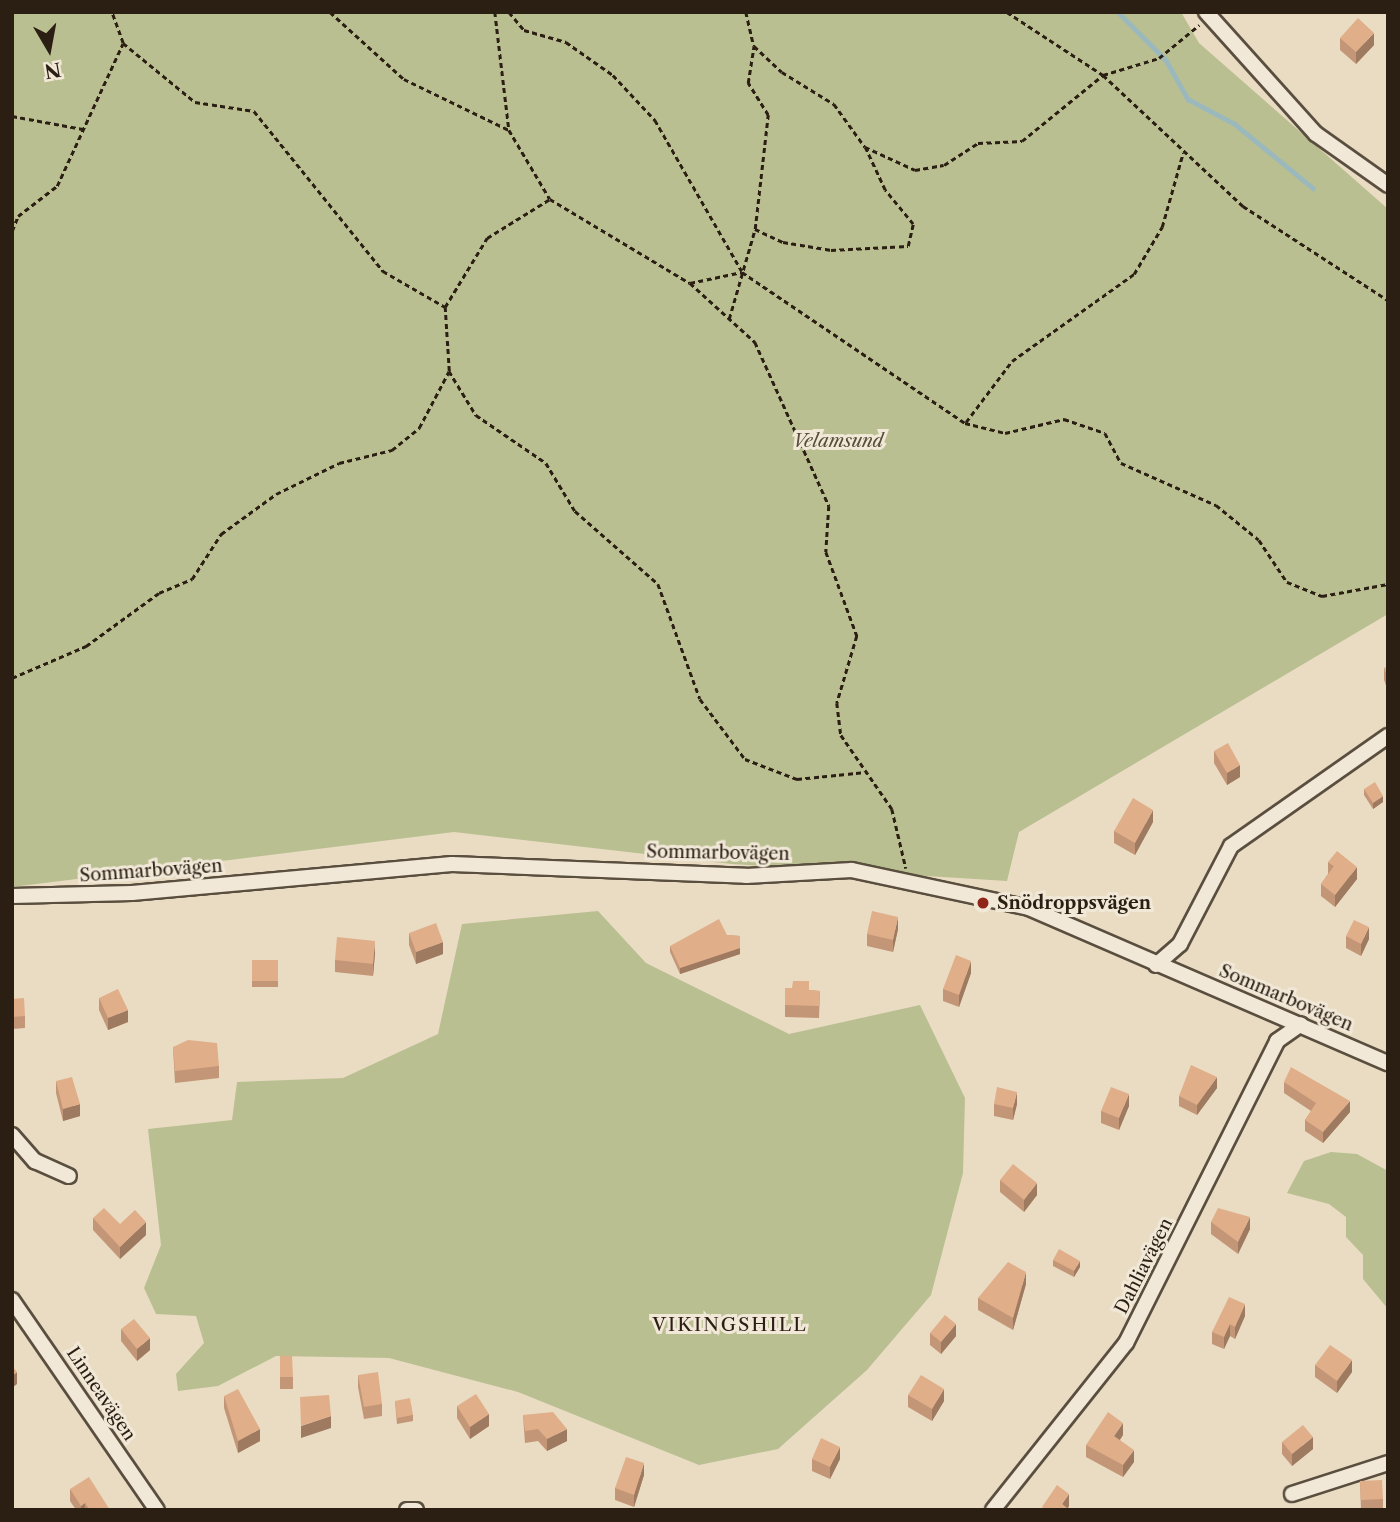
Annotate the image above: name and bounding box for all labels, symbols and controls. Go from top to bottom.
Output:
north arrow [14,14,84,84]
text: N [43,57,63,83]
park label: Velamsund [793,430,883,452]
street label: Sommarbovägen [646,841,790,865]
street label: Sommarbovägen [79,855,223,887]
place label: Snödroppsvägen [997,892,1151,914]
marker: Snödroppsvägen [975,895,991,911]
street label: Sommarbovägen [1216,960,1356,1036]
street label: Dahliavägen [1111,1214,1177,1318]
district label: VIKINGSHILL [654,1314,806,1336]
street label: Linneavägen [62,1343,140,1445]

